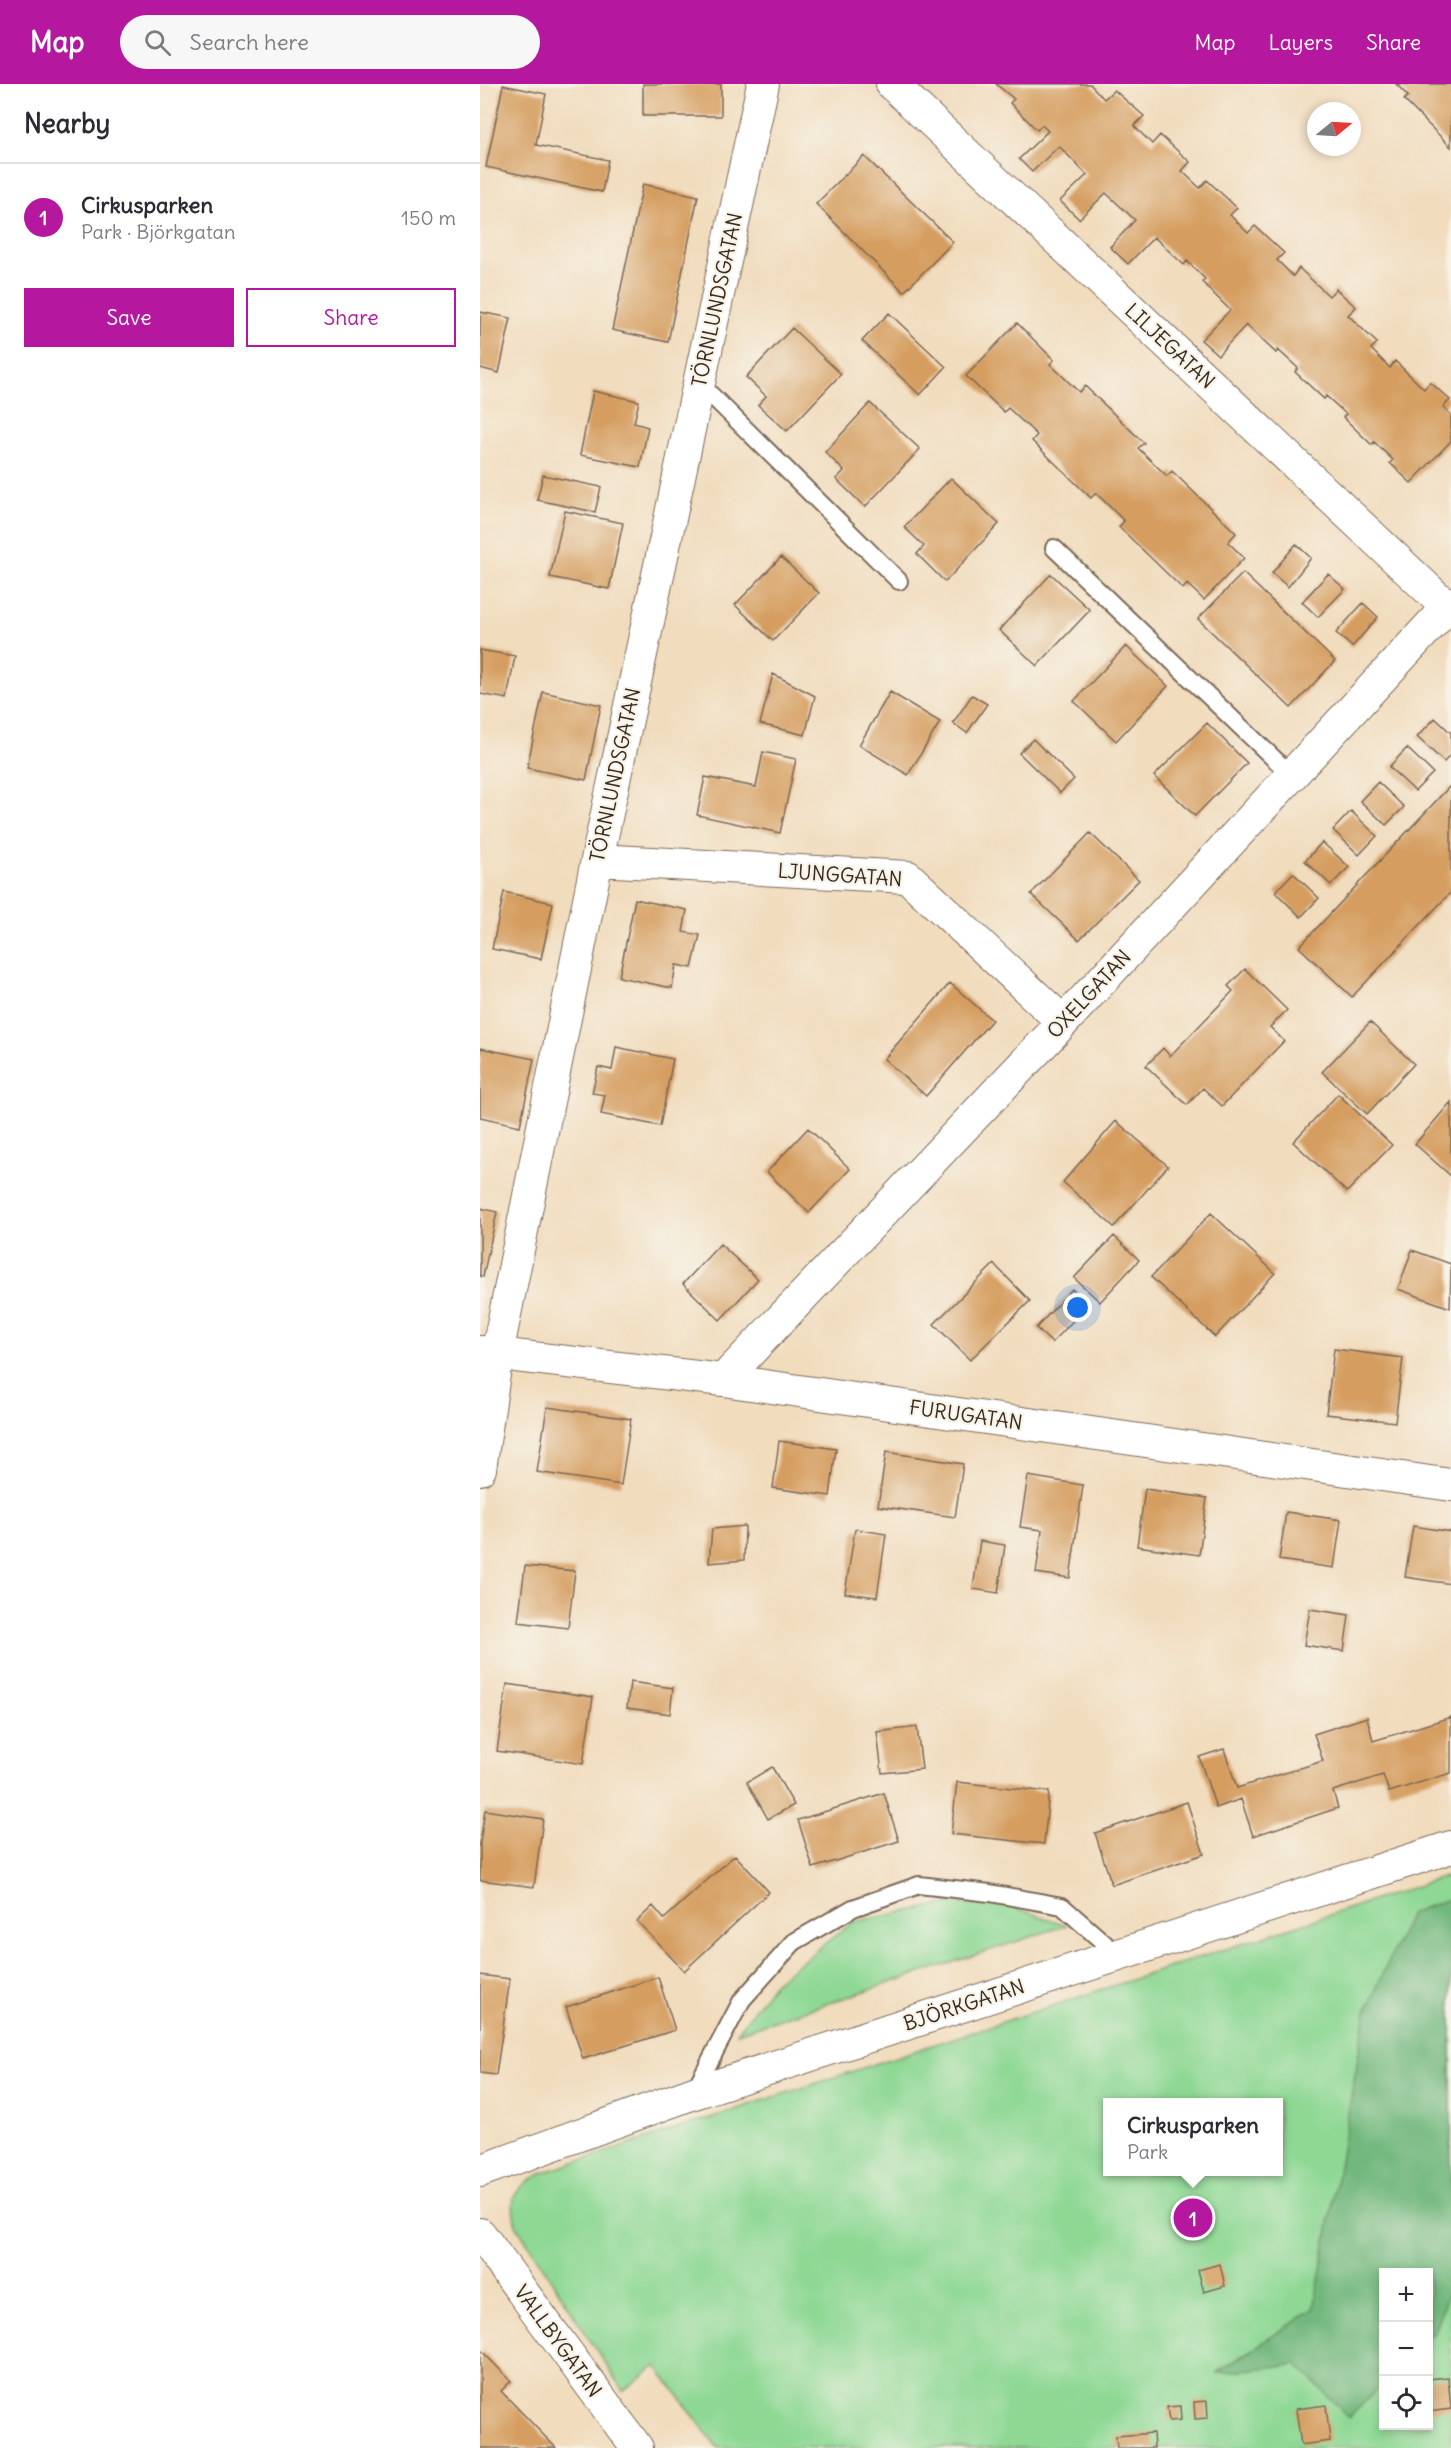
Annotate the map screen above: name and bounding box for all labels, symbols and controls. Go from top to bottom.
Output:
search box [120,15,540,69]
text: Map [30,24,84,60]
icon: search [141,26,174,59]
text: Search here [189,28,309,56]
text: Map [1195,29,1235,56]
text: Layers [1268,29,1333,56]
text: Share [1366,29,1421,56]
north arrow [1307,102,1361,156]
text: Nearby [24,107,110,140]
text: Cirkusparken [81,191,213,219]
text: 1 [40,205,47,230]
text: 150 m [401,205,456,230]
street label: TÖRNLUNDSGATAN [686,210,747,389]
text: Park · Björkgatan [81,219,236,244]
button: Save [24,288,234,347]
button: Share [246,288,456,347]
street label: LILJEGATAN [1120,298,1221,394]
street label: TÖRNLUNDSGATAN [584,685,645,864]
street label: LJUNGGATAN [777,858,903,891]
street label: OXELGATAN [1041,944,1136,1043]
your location [1063,1293,1092,1322]
street label: FURUGATAN [908,1394,1024,1435]
street label: BJÖRKGATAN [900,1973,1028,2036]
popup [1103,2098,1283,2176]
text: Cirkusparken [1127,2111,1259,2139]
text: Park [1127,2139,1168,2164]
pin: 1 [1174,2196,1212,2240]
map controls [1379,2268,1433,2430]
button: + [1379,2268,1433,2322]
street label: VALLBYGATAN [509,2280,608,2402]
button: − [1379,2322,1433,2376]
button: locate [1379,2376,1433,2430]

